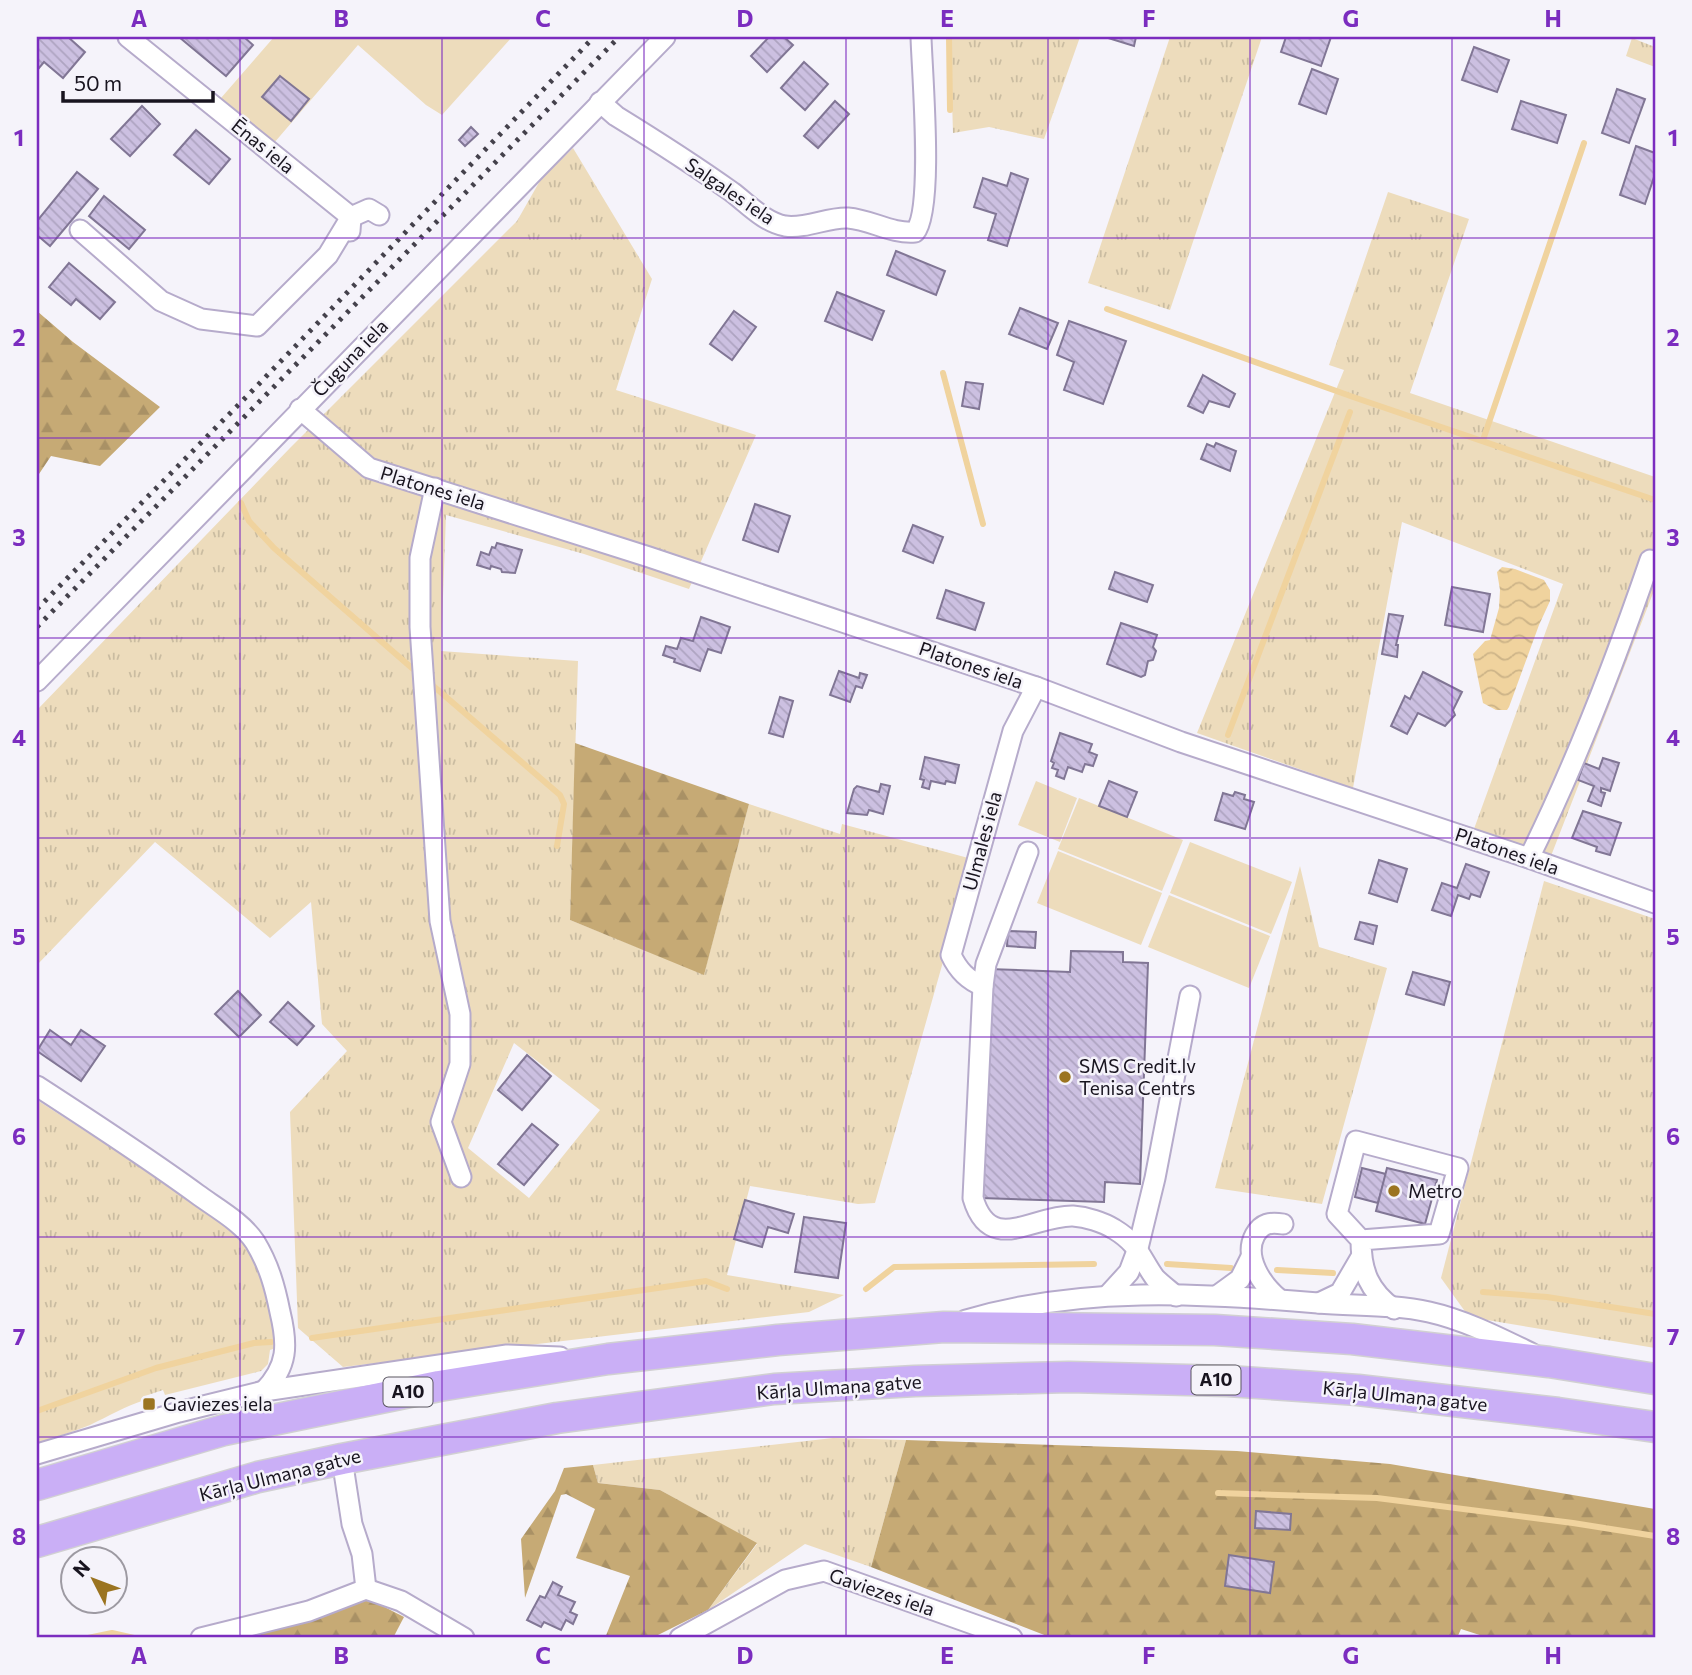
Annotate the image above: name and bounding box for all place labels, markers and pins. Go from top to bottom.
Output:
place label: SMS Credit.lv Tenisa Centrs [1079,1054,1196,1099]
marker: SMS Credit.lv Tenisa Centrs [1057,1069,1073,1085]
place label: Metro [1408,1179,1462,1202]
marker: Metro [1386,1183,1402,1199]
place label: Gaviezes iela [163,1392,273,1415]
marker: Gaviezes iela [141,1396,157,1412]

